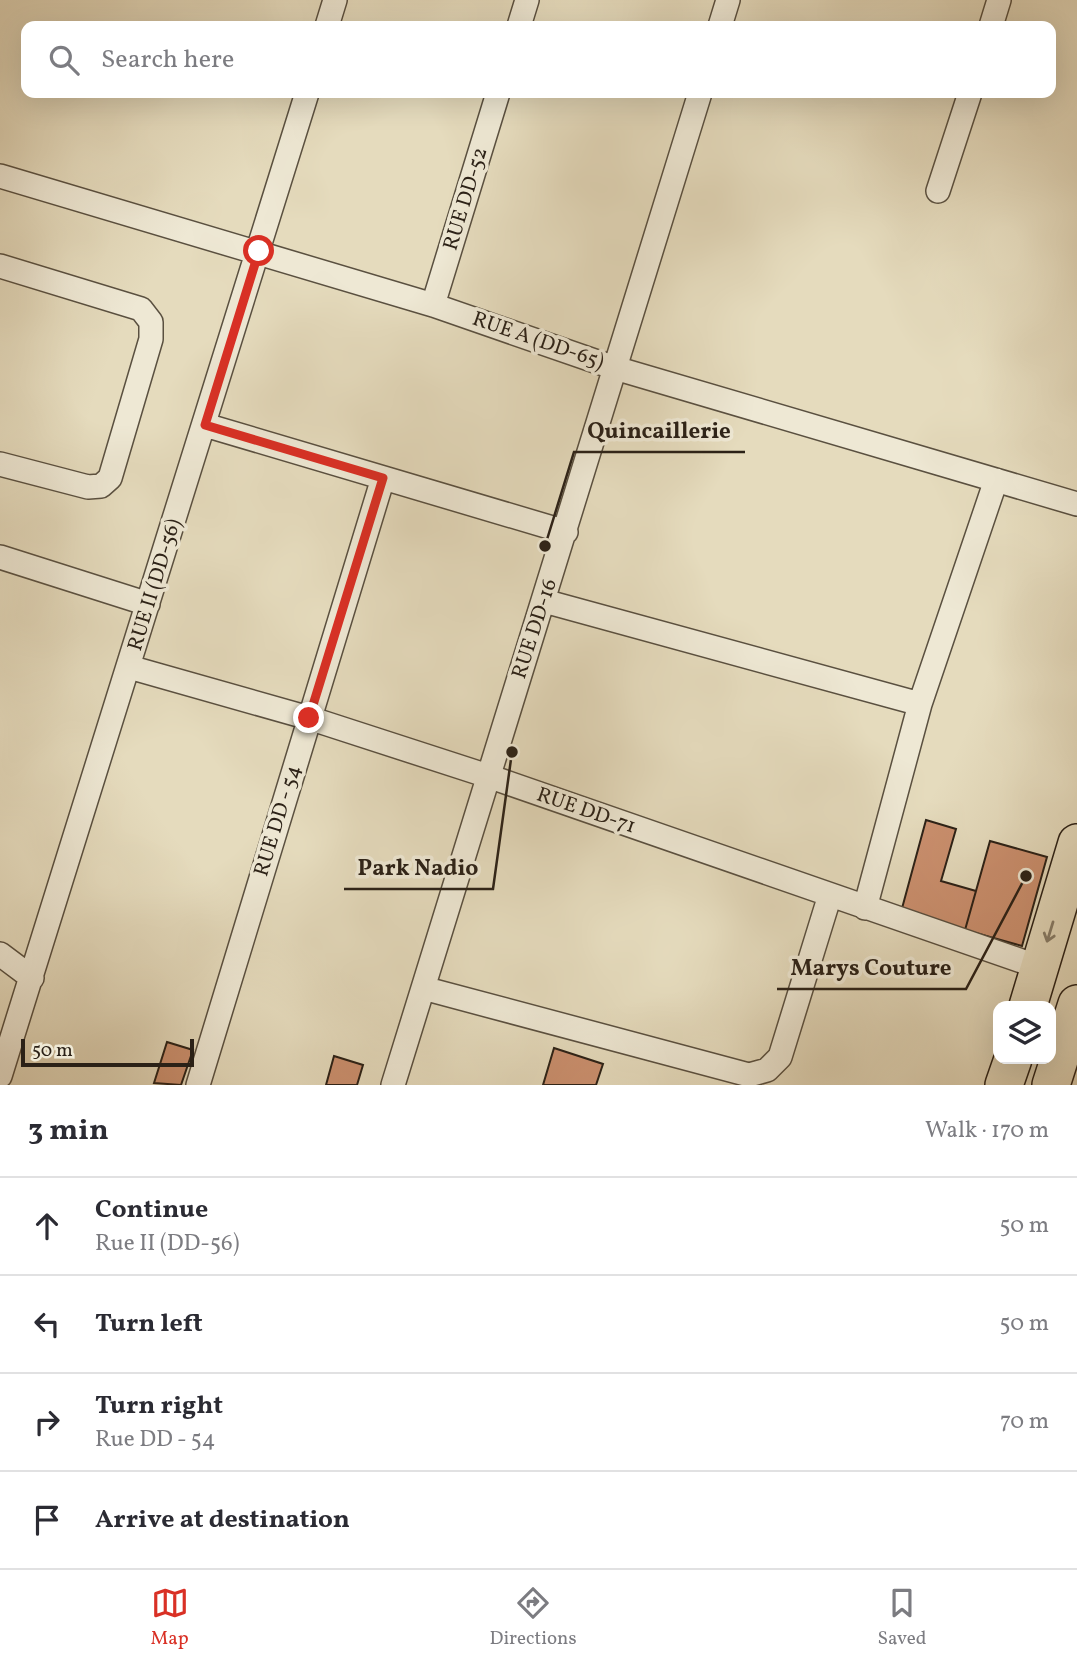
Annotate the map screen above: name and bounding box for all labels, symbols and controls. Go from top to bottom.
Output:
search box [21,21,1056,98]
icon: search [45,41,83,79]
text: Search here [101,42,234,78]
street label: RUE DD-52 [437,144,495,254]
route start [243,235,274,266]
street label: RUE A (DD-65) [468,305,608,377]
callout: Quincaillerie [574,408,745,452]
text: Quincaillerie [587,416,731,448]
street label: RUE II (DD-56) [121,515,189,655]
street label: RUE DD-16 [505,575,565,683]
route end [293,702,324,733]
street label: RUE DD - 54 [247,762,309,880]
street label: RUE DD-71 [533,780,639,842]
callout: Park Nadio [344,845,493,889]
text: Park Nadio [358,853,478,885]
one-way arrow [1043,920,1056,942]
callout: Marys Couture [777,945,966,989]
text: Marys Couture [790,953,952,985]
map controls [993,1001,1056,1064]
button: layers [993,1001,1056,1064]
scale bar [21,1036,194,1068]
text: 50 m [32,1038,73,1064]
text: 3 min [28,1110,109,1152]
text: Walk · 170 m [925,1115,1049,1147]
text: Continue [95,1192,208,1228]
icon: ahead [28,1207,66,1245]
text: 50 m [1000,1210,1049,1242]
text: Rue II (DD-56) [95,1228,239,1260]
icon: left [28,1305,66,1343]
text: Turn left [95,1306,203,1342]
text: 50 m [1000,1308,1049,1340]
text: Turn right [95,1388,223,1424]
icon: right [28,1403,66,1441]
text: 70 m [1000,1406,1049,1438]
text: Rue DD - 54 [95,1424,216,1456]
icon: arrive [28,1501,66,1539]
text: Arrive at destination [95,1502,350,1538]
tab: Map [150,1584,189,1652]
tab: Directions [490,1584,577,1652]
tab: Saved [878,1584,926,1652]

